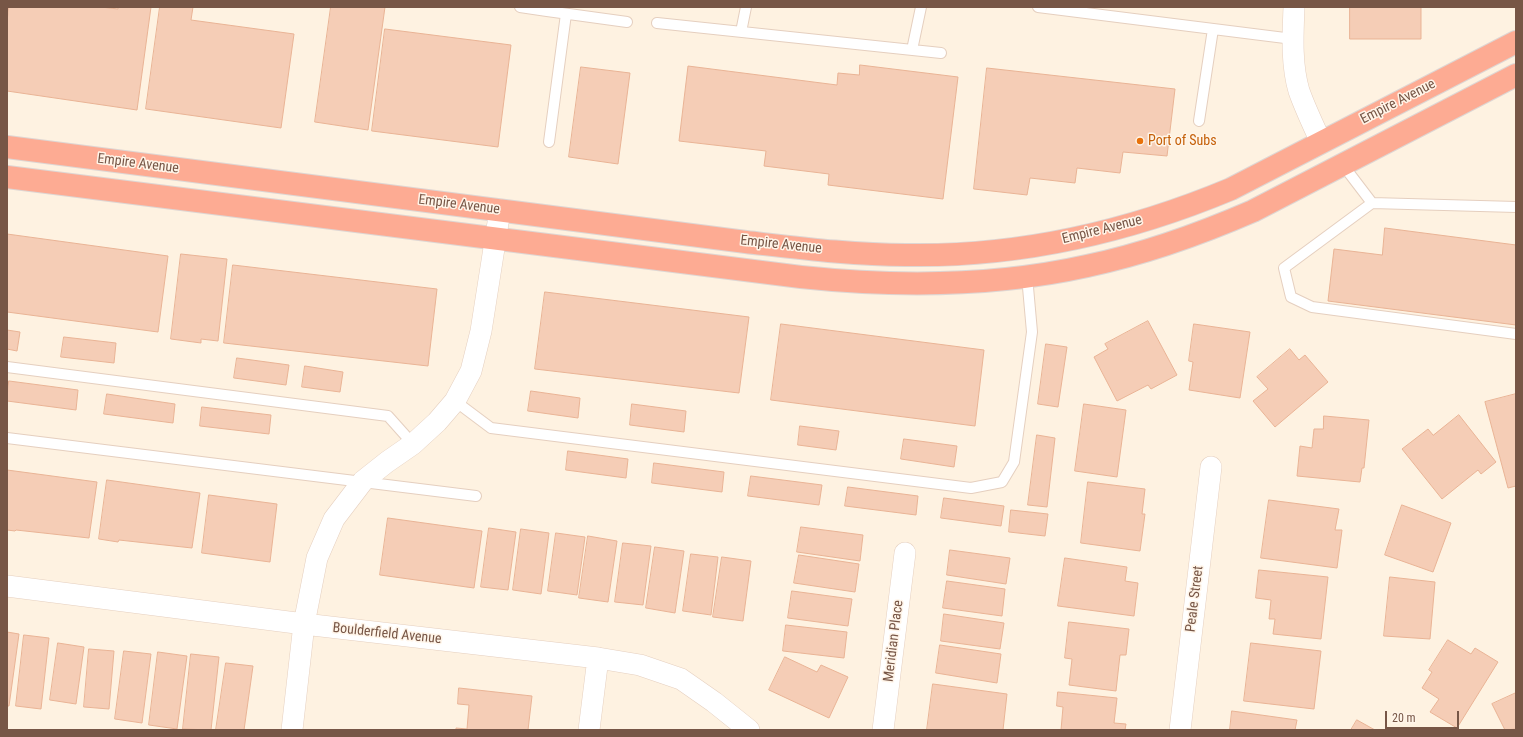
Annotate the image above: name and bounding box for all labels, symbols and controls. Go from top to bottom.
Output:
street label: Empire Avenue [1358,76,1438,128]
place label: Port of Subs [1148,133,1217,149]
marker: Port of Subs [1135,136,1145,146]
street label: Empire Avenue [96,151,180,177]
street label: Empire Avenue [417,192,501,218]
street label: Empire Avenue [1060,212,1144,248]
street label: Empire Avenue [739,232,823,258]
street label: Peale Street [1183,565,1207,633]
street label: Meridian Place [881,599,907,683]
street label: Boulderfield Avenue [332,620,442,648]
scale bar [1387,703,1461,729]
text: 20 m [1392,711,1416,725]

